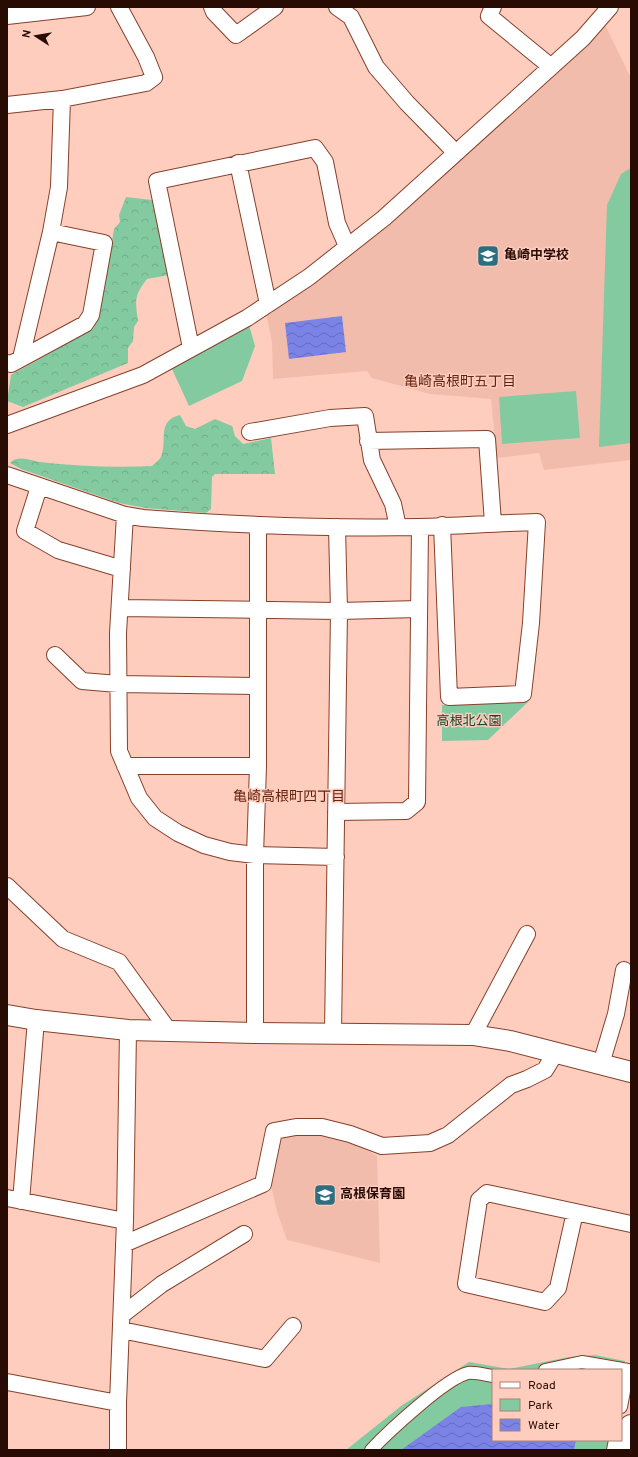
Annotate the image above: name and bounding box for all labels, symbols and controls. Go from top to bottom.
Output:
north arrow [16,16,56,56]
text: N [20,29,35,39]
school or university icon: 亀崎中学校 [475,243,501,269]
place label: 亀崎中学校 [504,247,569,264]
district label: 亀崎高根町五丁目 [404,374,516,391]
park label: 高根北公園 [436,713,502,730]
district label: 亀崎高根町四丁目 [233,789,345,806]
school or university icon: 高根保育園 [312,1182,338,1208]
place label: 高根保育園 [340,1186,405,1203]
legend [492,1369,622,1441]
text: Road [528,1378,556,1394]
text: Park [528,1398,553,1414]
text: Water [528,1418,560,1434]

